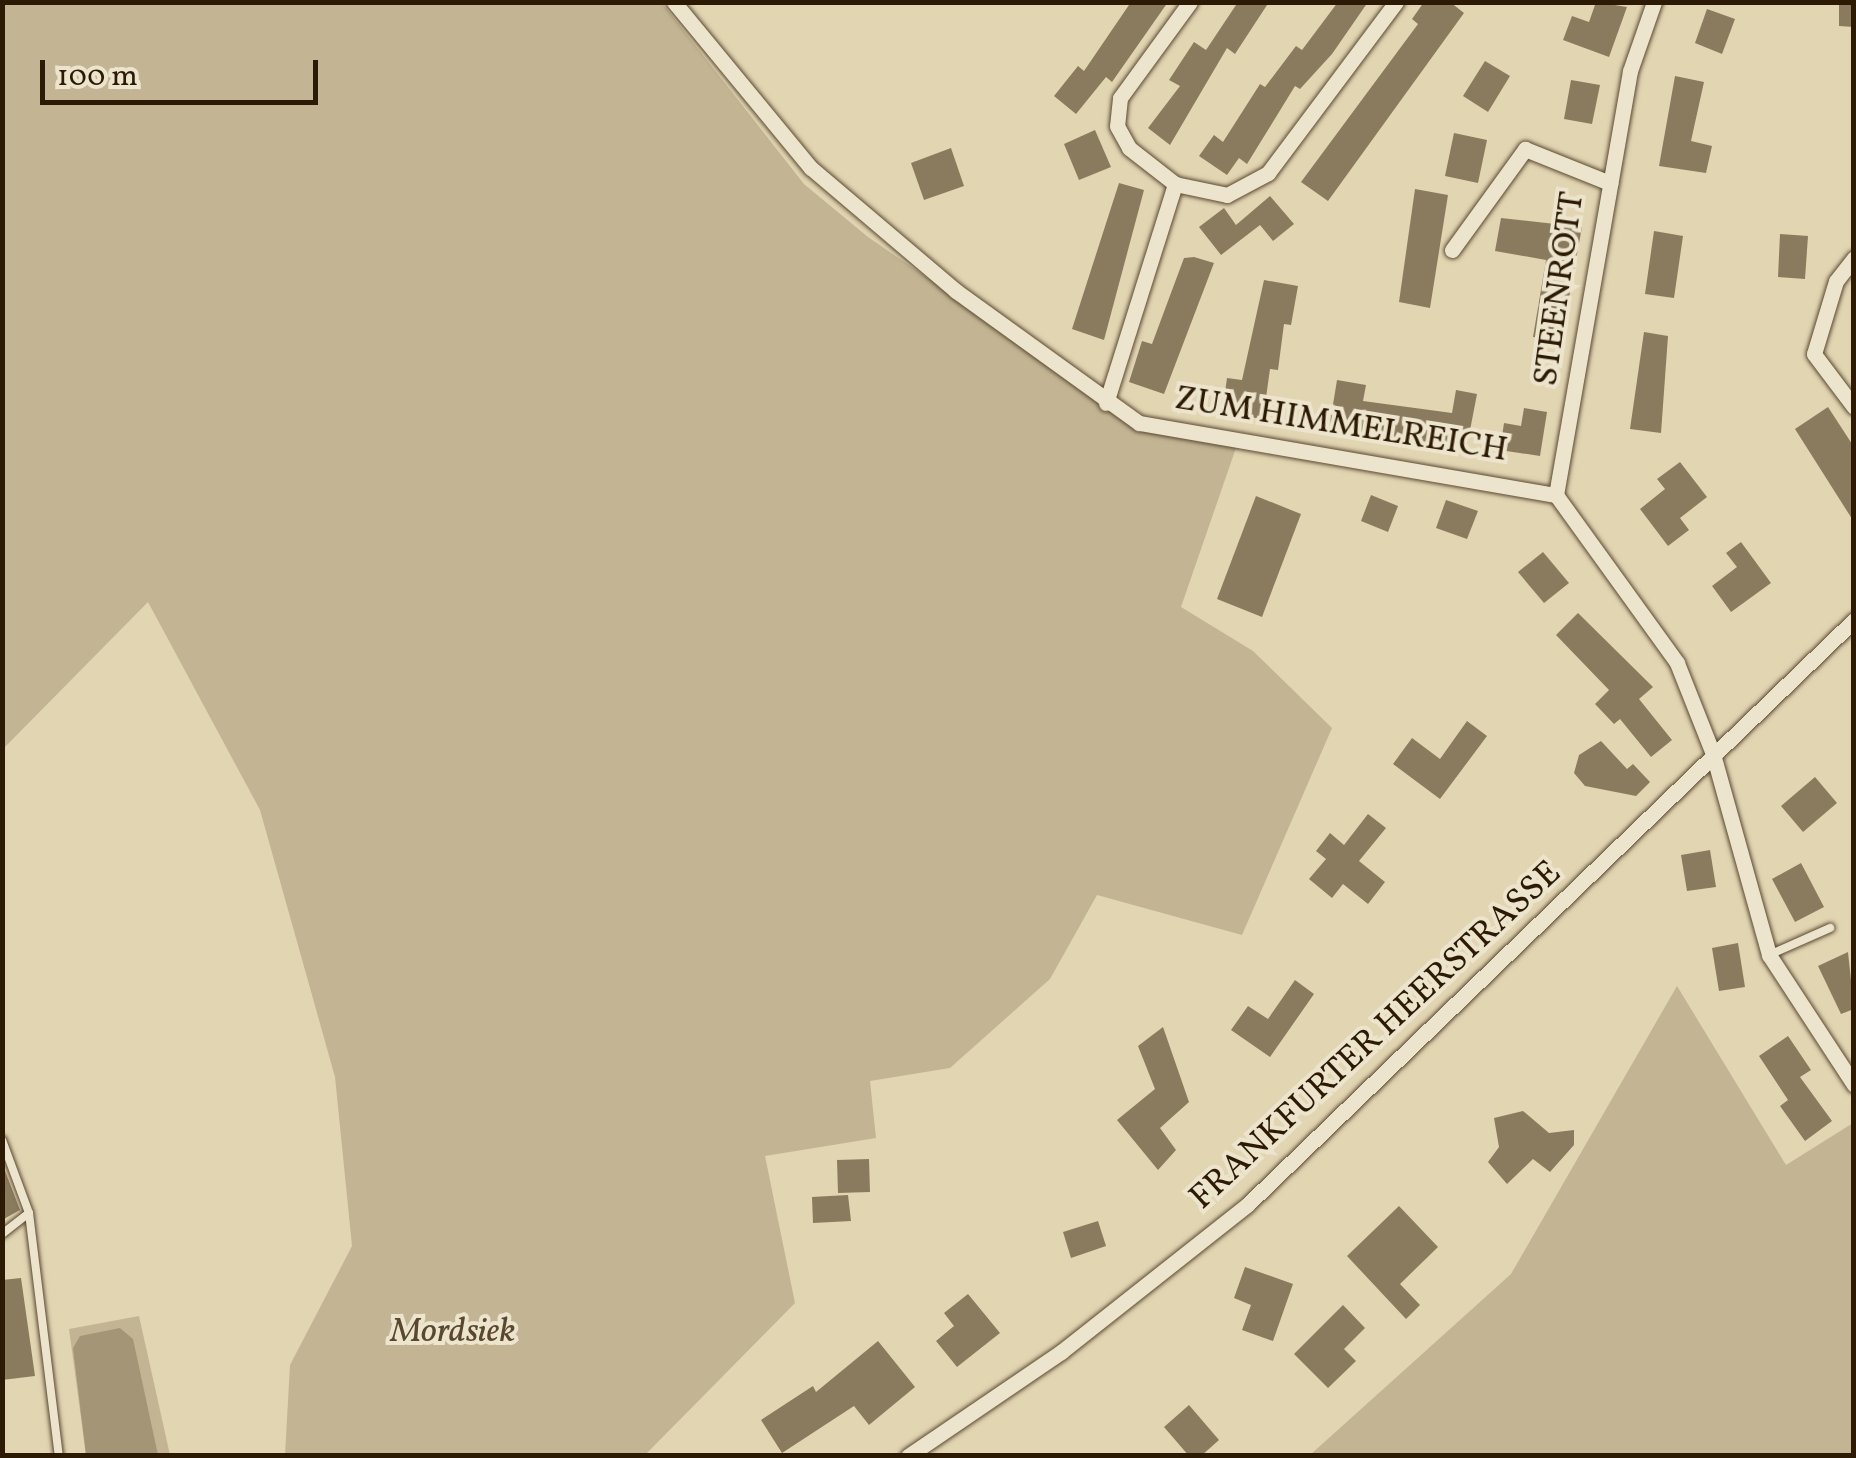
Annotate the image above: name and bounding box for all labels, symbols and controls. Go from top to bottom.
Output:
scale bar [45,40,322,102]
text: 100 m [57,56,138,98]
street label: STEENROTT [1526,189,1594,389]
street label: ZUM HIMMELREICH [1172,378,1510,472]
street label: FRANKFURTER HEERSTRASSE [1182,853,1570,1219]
park label: Mordsiek [391,1311,515,1353]

